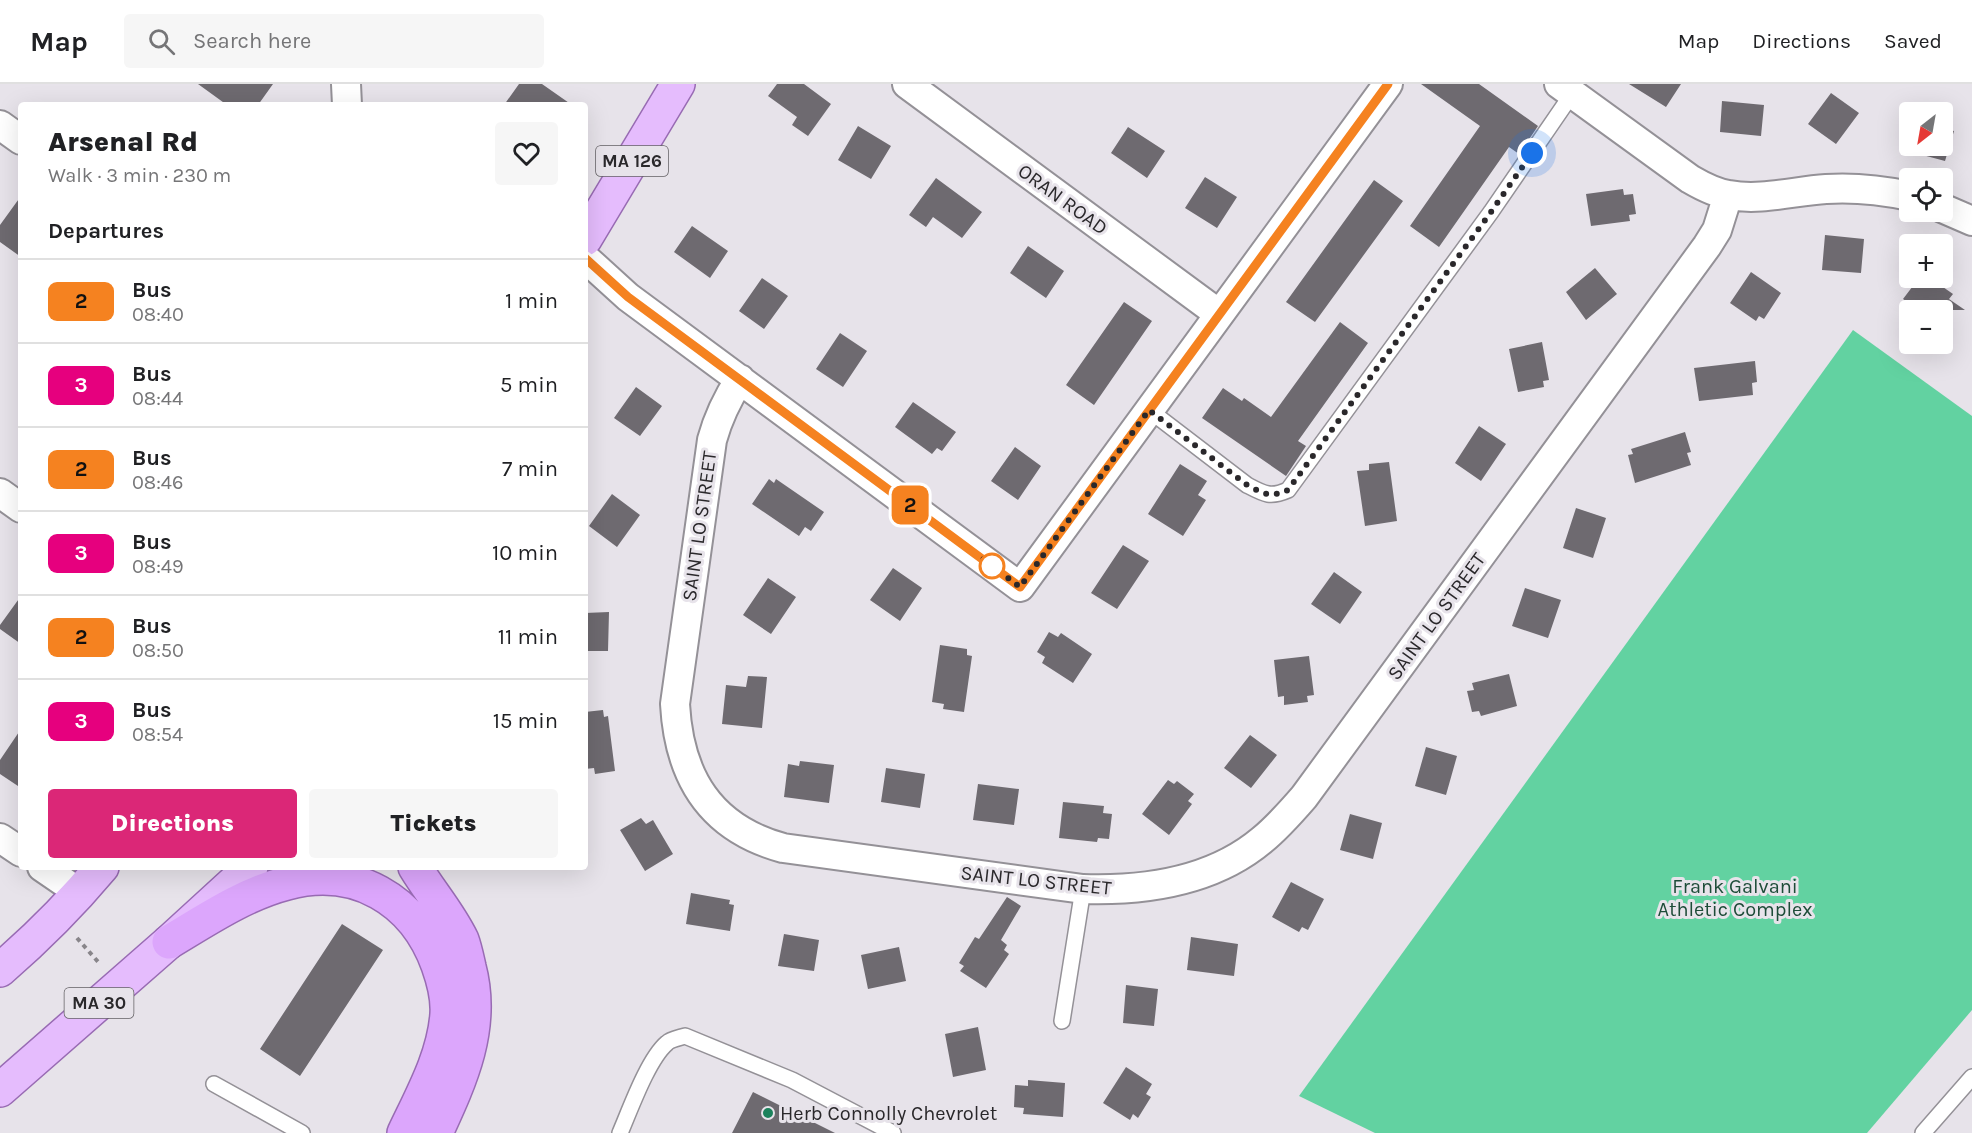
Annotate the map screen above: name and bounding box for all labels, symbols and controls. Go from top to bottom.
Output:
search box [124,14,544,68]
text: Map [30,25,88,58]
icon: search [145,25,178,58]
text: Search here [193,28,311,54]
text: Map [1678,29,1719,53]
text: Directions [1752,29,1851,53]
text: Saved [1884,29,1942,53]
north arrow [1899,102,1953,156]
map controls [1899,102,1953,354]
button: heart [495,122,558,185]
text: Arsenal Rd [48,125,198,158]
your location [1517,138,1547,168]
road number: MA 126 [596,146,668,176]
street label: ORAN ROAD [1013,159,1112,240]
text: Walk · 3 min · 230 m [48,164,231,187]
button: locate [1899,168,1953,222]
text: Departures [48,218,164,244]
button: + [1899,234,1953,288]
text: Bus [132,277,172,303]
text: 1 min [505,288,558,314]
text: 2 [75,289,87,313]
button: − [1899,300,1953,354]
text: 08:40 [132,303,184,326]
text: Bus [132,361,172,387]
text: 5 min [500,372,558,398]
text: 3 [74,373,88,397]
text: 08:44 [132,387,183,410]
text: Bus [132,445,172,471]
street label: SAINT LO STREET [678,449,721,603]
text: 7 min [502,456,558,482]
text: 2 [75,457,87,481]
text: 08:46 [132,471,183,494]
line badge: 2 [890,486,930,524]
text: 2 [904,493,916,517]
text: Bus [132,529,172,555]
text: 10 min [492,540,558,566]
text: 3 [74,541,88,565]
street label: SAINT LO STREET [1383,548,1490,684]
unlabelled marker [979,553,1005,579]
text: 08:49 [132,555,184,578]
text: Bus [132,613,172,639]
text: 11 min [498,624,558,650]
text: 2 [75,625,87,649]
text: 08:50 [132,639,184,662]
text: Bus [132,697,172,723]
text: 15 min [493,708,558,734]
text: 3 [74,709,88,733]
text: 08:54 [132,723,183,746]
button: Directions [48,789,297,858]
button: Tickets [309,789,558,858]
street label: SAINT LO STREET [959,861,1112,900]
park label: Frank Galvani Athletic Complex [1657,875,1813,921]
road number: MA 30 [64,988,134,1018]
place label: Herb Connolly Chevrolet [780,1102,998,1125]
marker: Herb Connolly Chevrolet [761,1106,775,1120]

